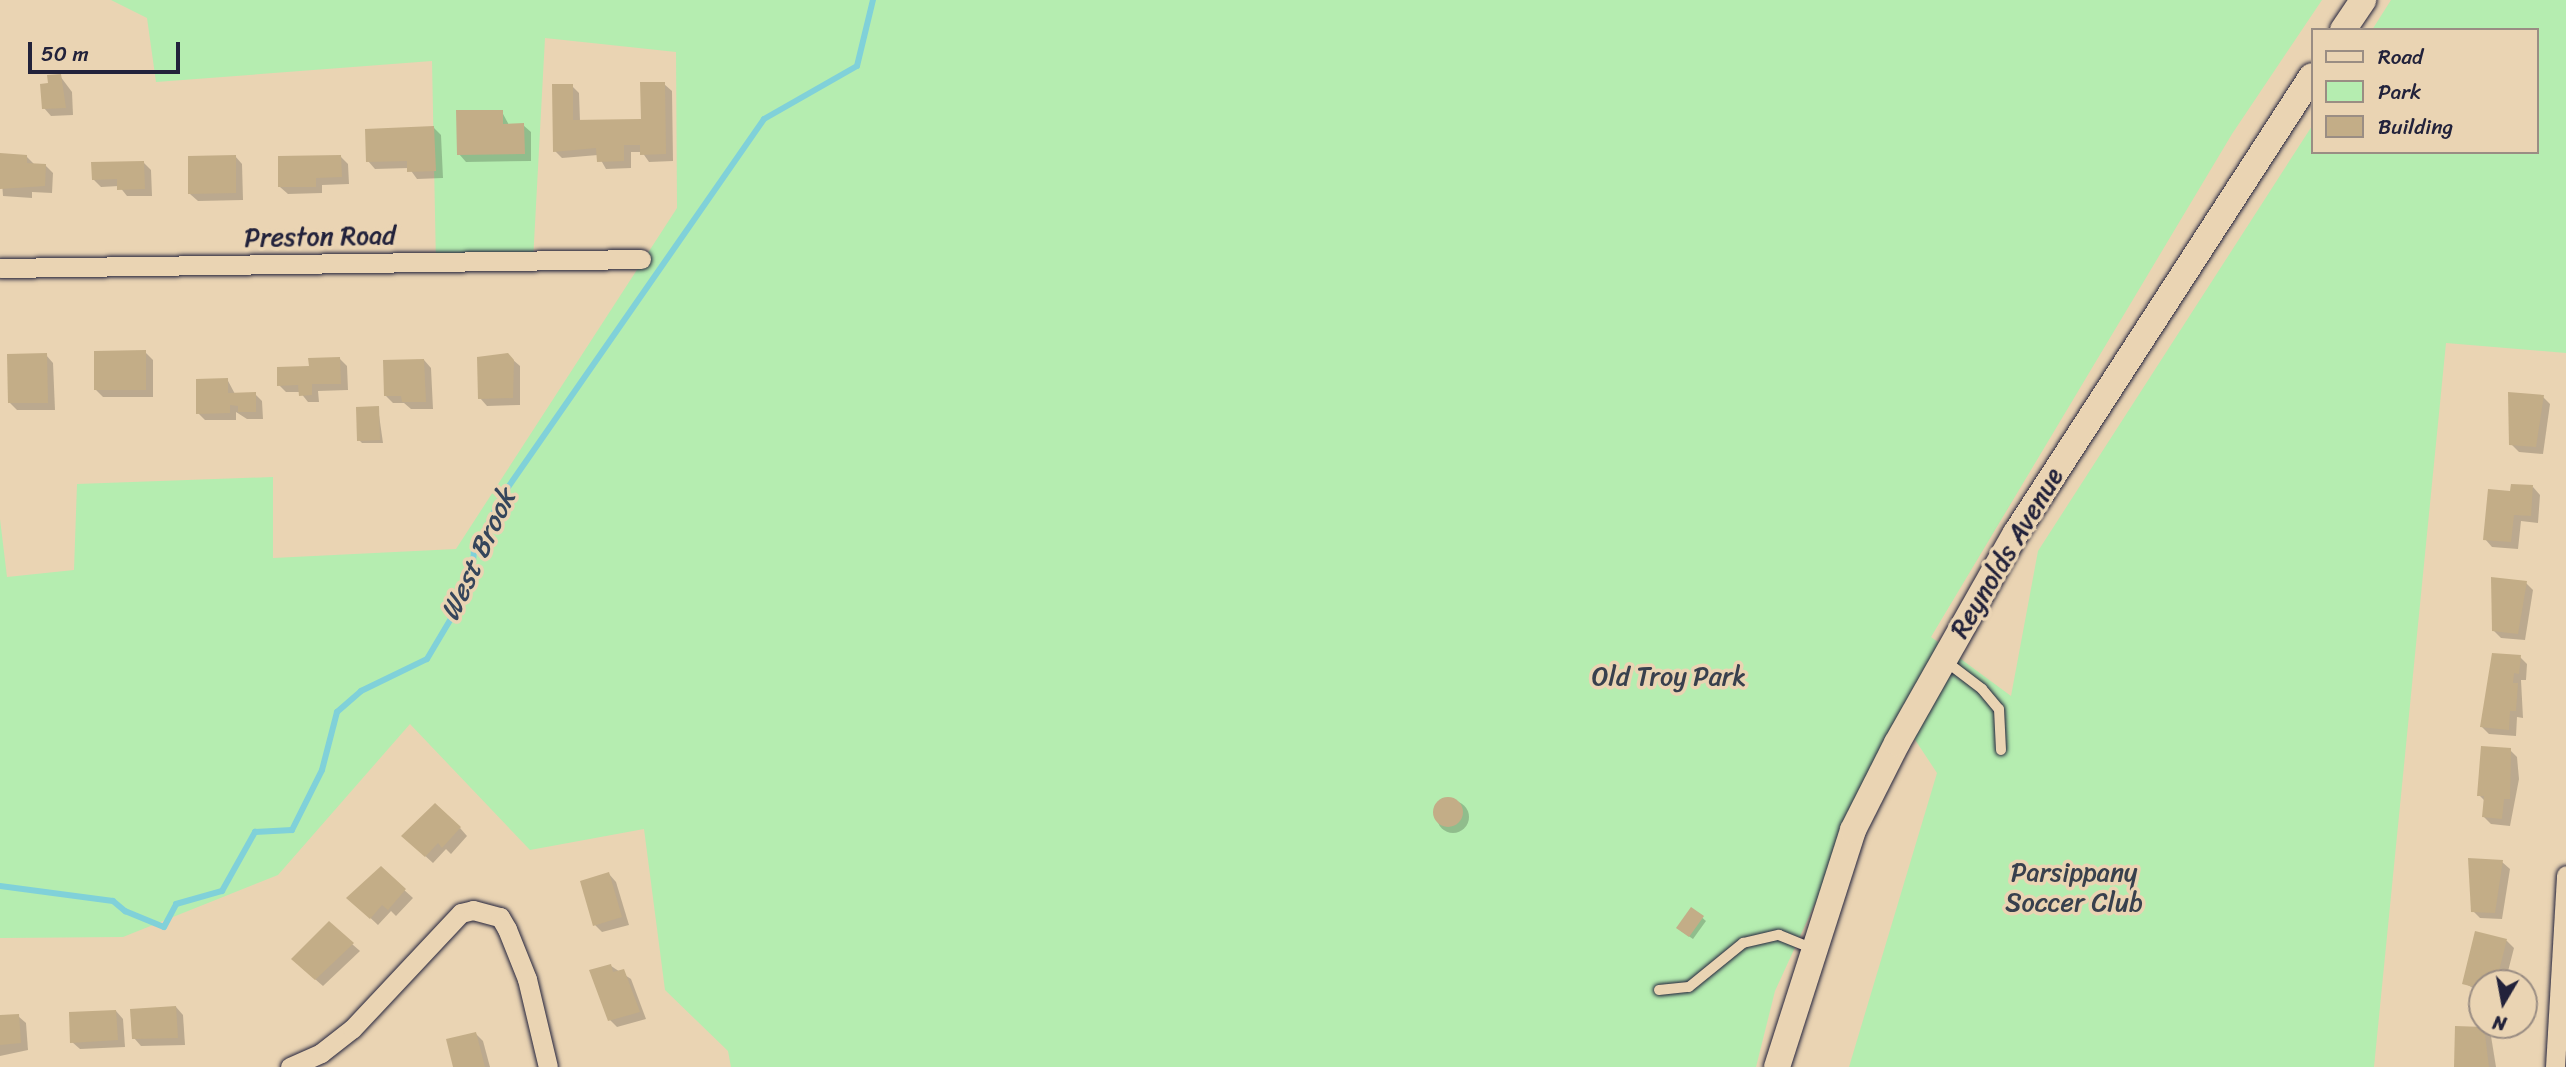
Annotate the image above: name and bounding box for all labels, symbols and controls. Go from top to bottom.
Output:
scale bar [32,28,184,72]
legend [2310,28,2538,154]
text: 50 m [41,35,89,73]
text: Road [2378,38,2423,76]
text: Park [2378,73,2421,111]
text: Building [2378,108,2453,146]
street label: Preston Road [244,220,396,254]
street label: Reynolds Avenue [1944,462,2070,644]
water label: West Brook [433,484,523,626]
park label: Old Troy Park [1592,661,1746,693]
park label: Parsippany Soccer Club [2005,857,2143,918]
north arrow [2468,969,2538,1039]
text: N [2490,1006,2509,1041]

